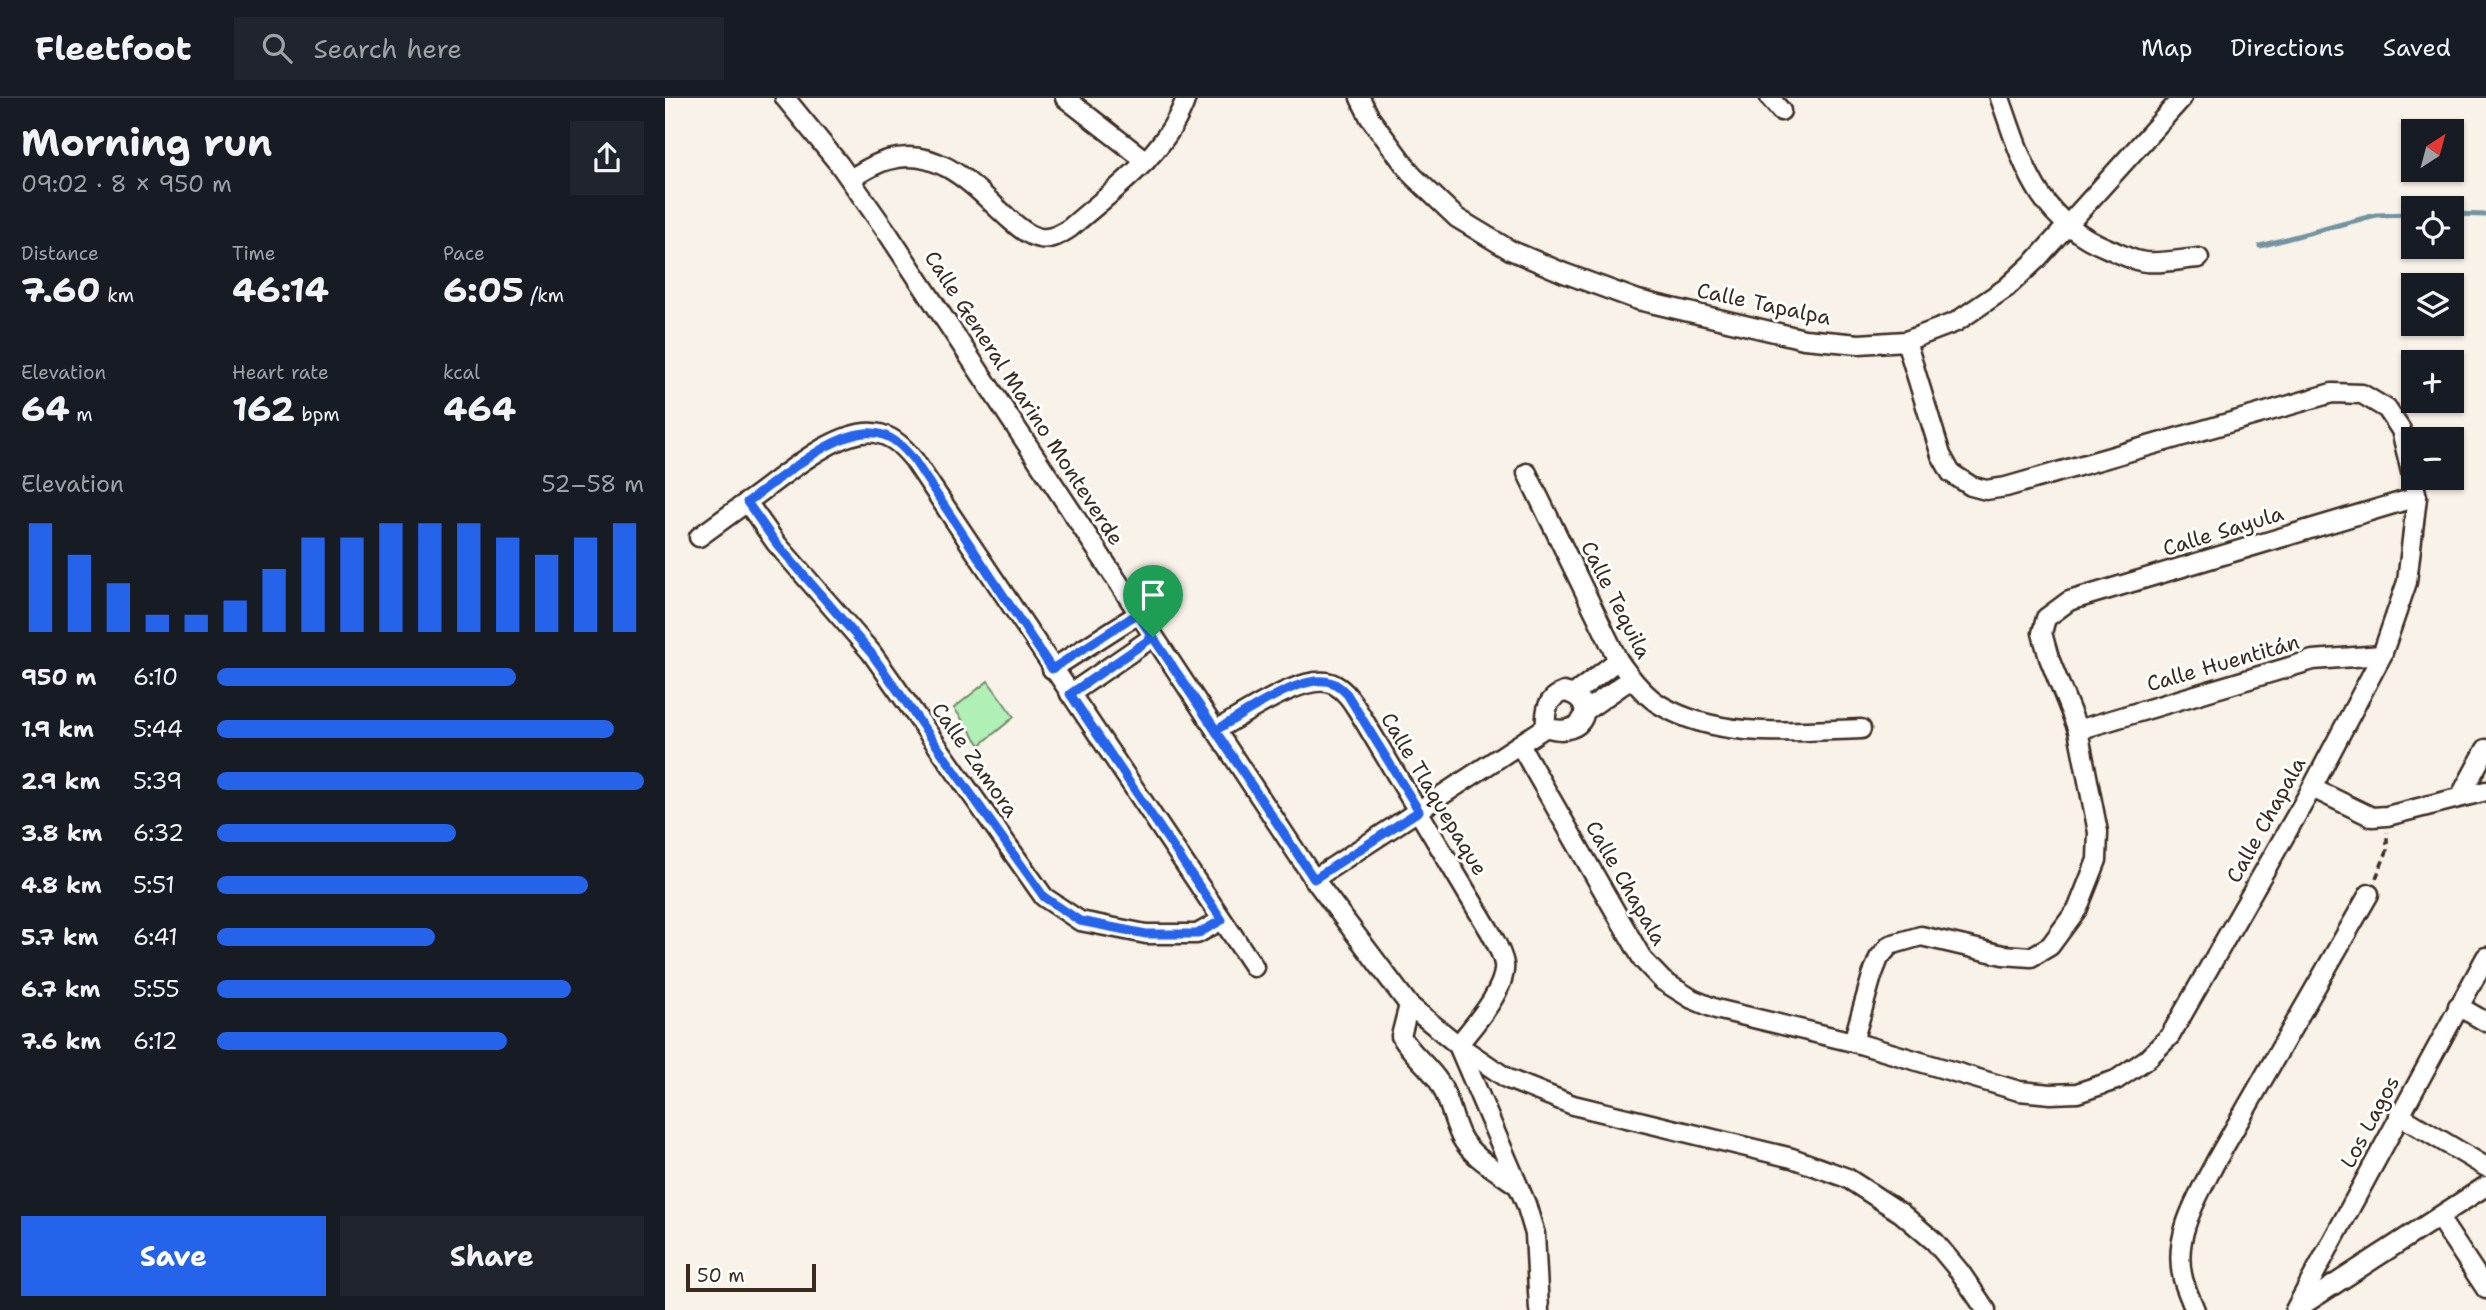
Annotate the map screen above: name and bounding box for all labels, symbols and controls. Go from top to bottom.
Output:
search box [234,17,724,80]
text: Fleetfoot [35,26,192,71]
icon: search [258,29,296,67]
text: Search here [314,31,462,66]
text: Map [2141,32,2192,64]
text: Directions [2230,32,2345,64]
text: Saved [2383,32,2451,64]
text: Morning run [21,117,272,168]
north arrow [2401,119,2464,182]
map controls [2401,119,2464,490]
button: share [570,121,644,195]
text: 09:02 · 8 × 950 m [21,169,232,199]
button: locate [2401,196,2464,259]
text: Distance [21,241,99,266]
text: Time [232,241,276,266]
text: Pace [443,241,485,266]
street label: Calle General Marino Monteverde [918,245,1130,551]
text: 7.60 [21,266,101,313]
text: 46:14 [232,266,329,313]
text: 6:05 [443,266,524,313]
button: layers [2401,273,2464,336]
street label: Calle Tapalpa [1694,276,1834,332]
text: km [101,283,134,308]
text: /km [524,283,564,308]
button: + [2401,350,2464,413]
text: Elevation [21,360,106,385]
text: Heart rate [232,360,329,385]
text: kcal [443,360,480,385]
text: 64 [21,385,70,432]
text: 162 [232,385,295,432]
text: 464 [443,385,516,432]
text: m [70,402,93,427]
text: bpm [295,402,340,427]
button: − [2401,427,2464,490]
text: Elevation [21,469,124,499]
text: 52–58 m [542,469,644,499]
street label: Calle Sayula [2159,499,2287,563]
street label: Calle Tequila [1574,536,1658,664]
pin [1123,565,1183,637]
icon: arrive [1134,576,1172,614]
street label: Calle Huentitán [2143,628,2303,698]
text: 950 m [21,662,96,692]
text: 6:10 [133,662,178,692]
street label: Calle Zamora [925,697,1025,823]
street label: Calle Tlaquepaque [1374,707,1494,881]
text: 1.9 km [21,714,94,744]
text: 5:44 [133,714,183,744]
street label: Calle Chapala [2220,752,2312,888]
text: 2.9 km [21,766,100,796]
text: 5:39 [133,766,182,796]
street label: Calle Chapala [1579,816,1673,950]
text: 3.8 km [21,818,102,848]
text: 6:32 [133,818,184,848]
text: 4.8 km [21,870,102,900]
text: 5:51 [133,870,175,900]
text: 5.7 km [21,922,98,952]
text: 6:41 [133,922,178,952]
text: 6.7 km [21,974,100,1004]
text: 5:55 [133,974,179,1004]
text: 7.6 km [21,1026,101,1056]
text: 6:12 [133,1026,178,1056]
street label: Los Lagos [2334,1071,2406,1173]
button: Save [21,1216,326,1296]
button: Share [340,1216,644,1296]
scale bar [686,1261,815,1293]
text: 50 m [697,1263,745,1288]

